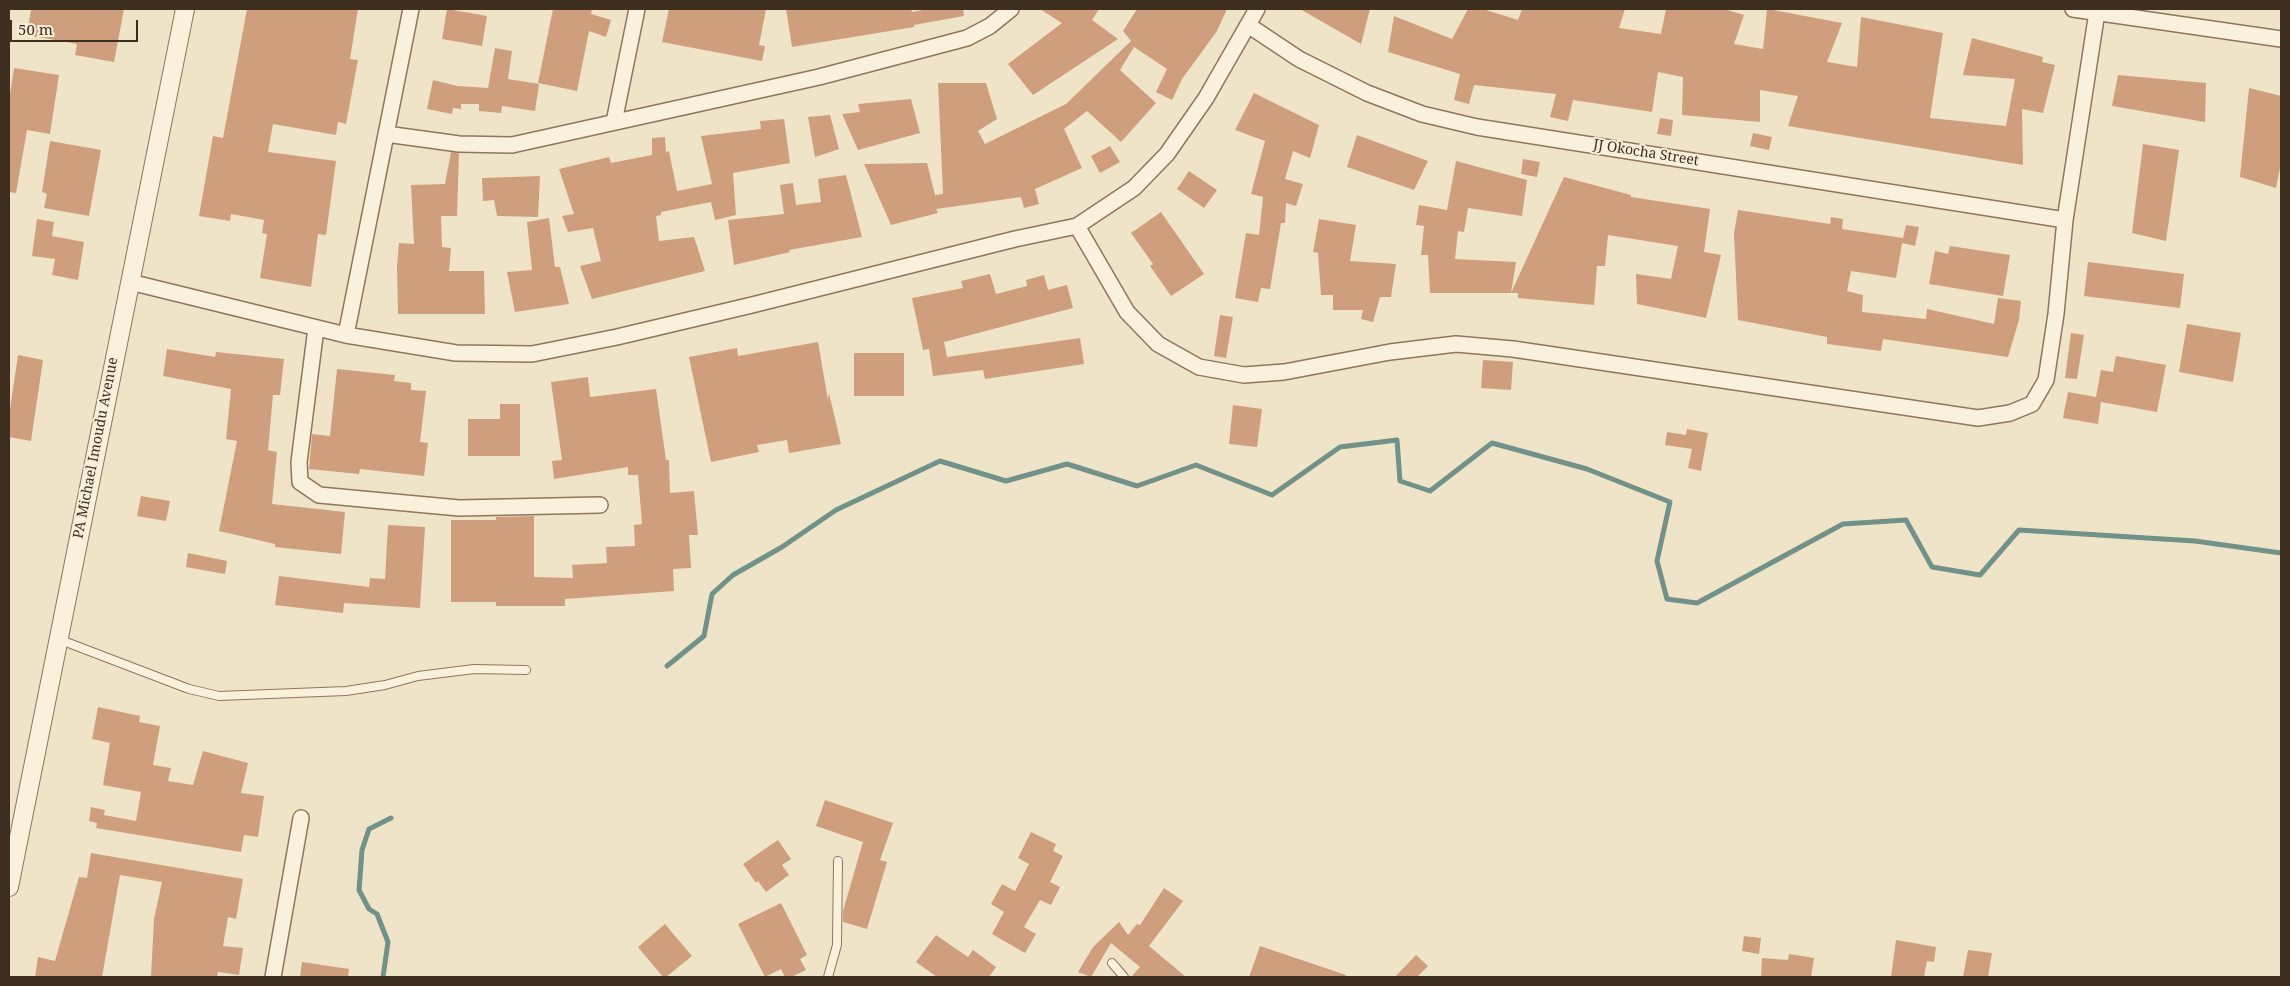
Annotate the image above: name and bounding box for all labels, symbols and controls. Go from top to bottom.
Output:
scale bar [12,10,140,42]
text: 50 m [18,19,53,39]
street label: JJ Okocha Street [1592,136,1700,170]
street label: PA Michael Imoudu Avenue [70,356,122,540]

